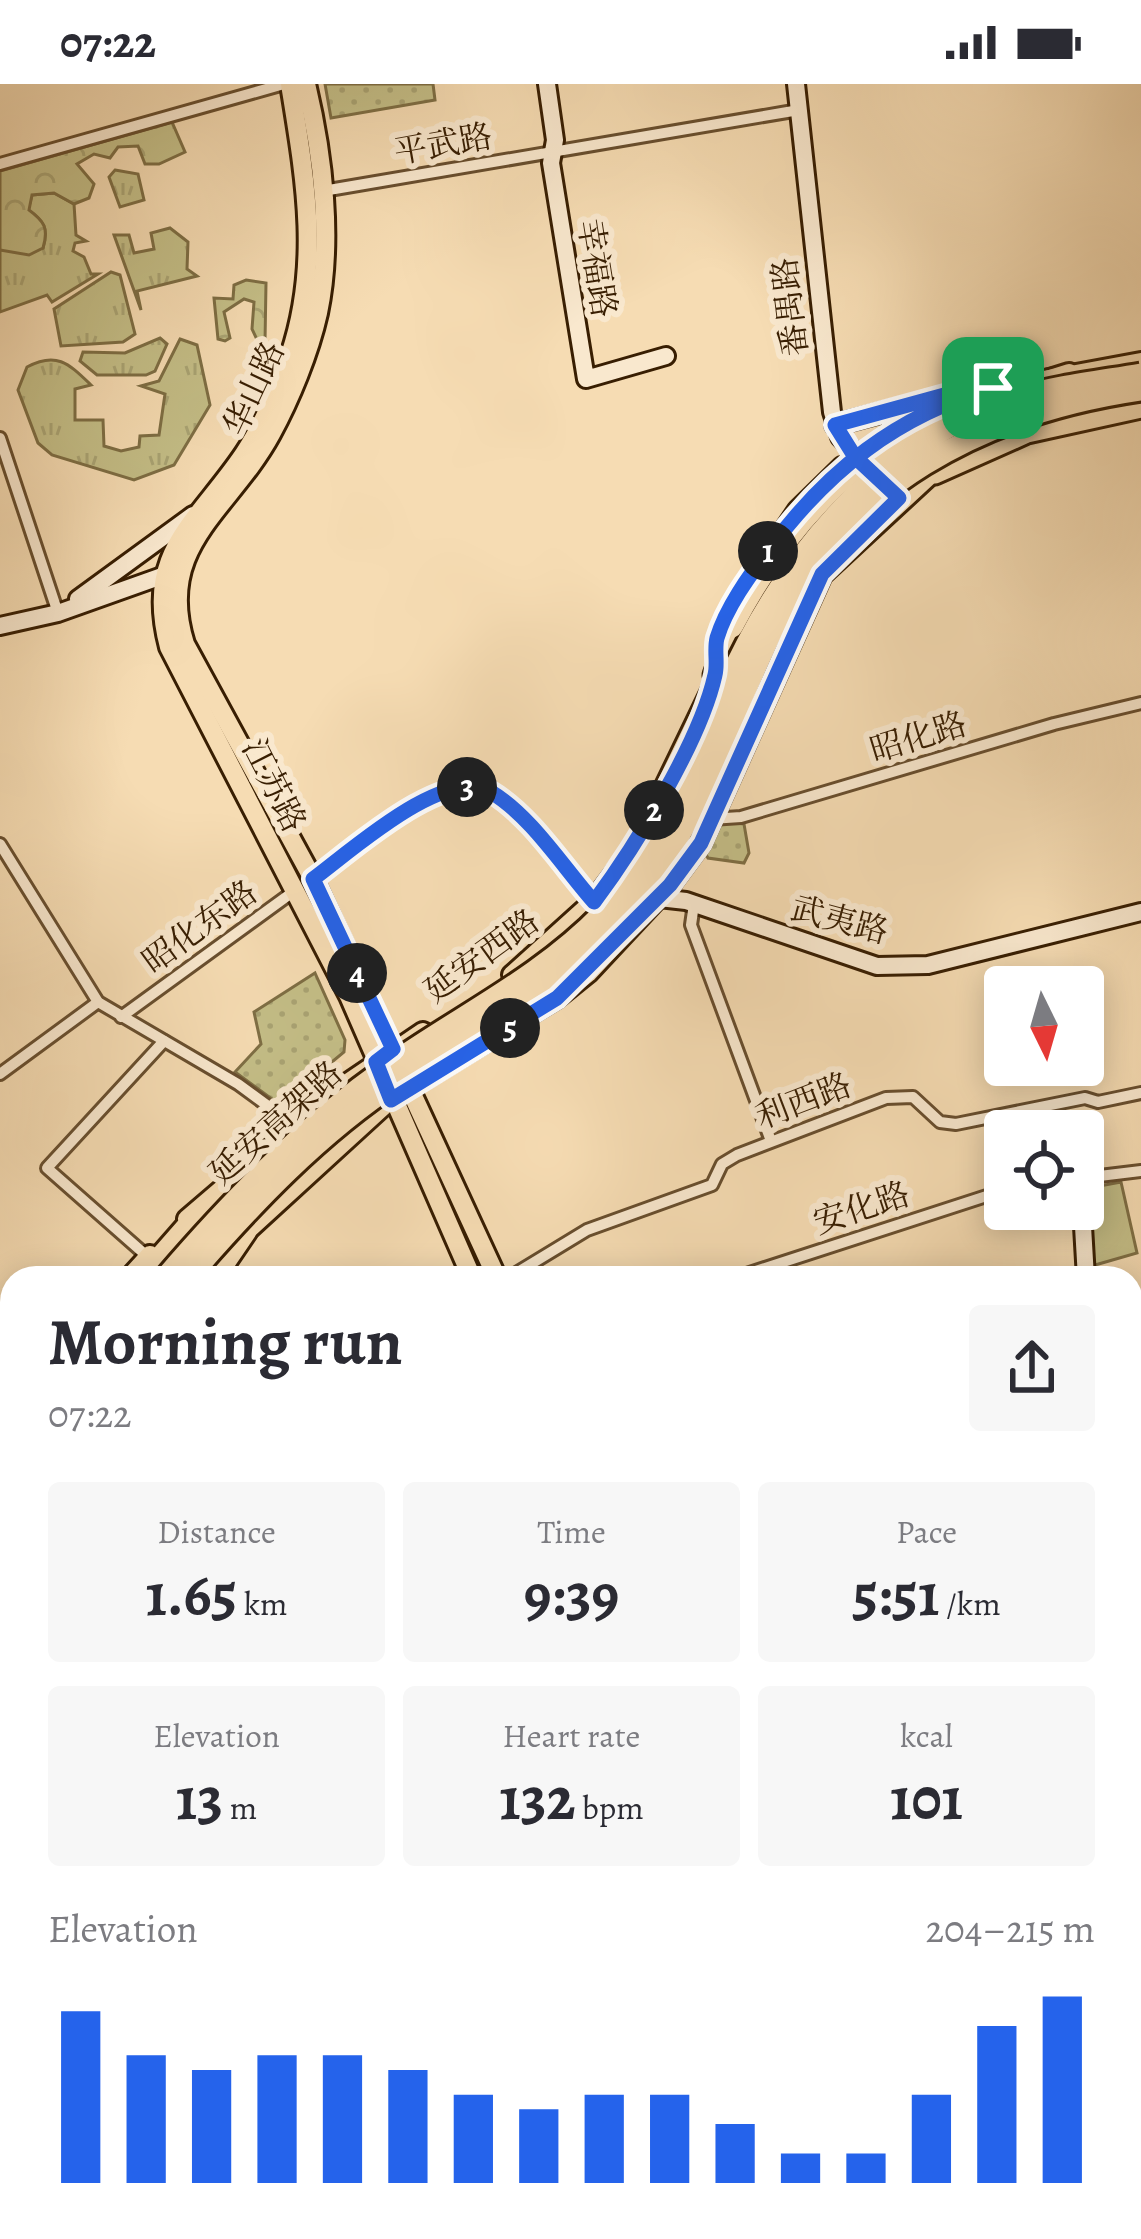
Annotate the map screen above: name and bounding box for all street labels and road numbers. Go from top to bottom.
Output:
street label: 平武路 [390,113,496,174]
street label: 幸福路 [568,216,627,320]
street label: 番禺路 [761,255,818,359]
street label: 华山路 [212,334,295,443]
street label: 昭化路 [864,700,972,772]
street label: 江苏路 [232,731,317,840]
street label: 昭化东路 [133,869,266,983]
street label: 武夷路 [786,885,894,954]
street label: 延安西路 [415,898,548,1012]
street label: 延安高架路 [199,1050,352,1194]
street label: 利西路 [749,1062,857,1139]
street label: 安化路 [807,1171,915,1244]

